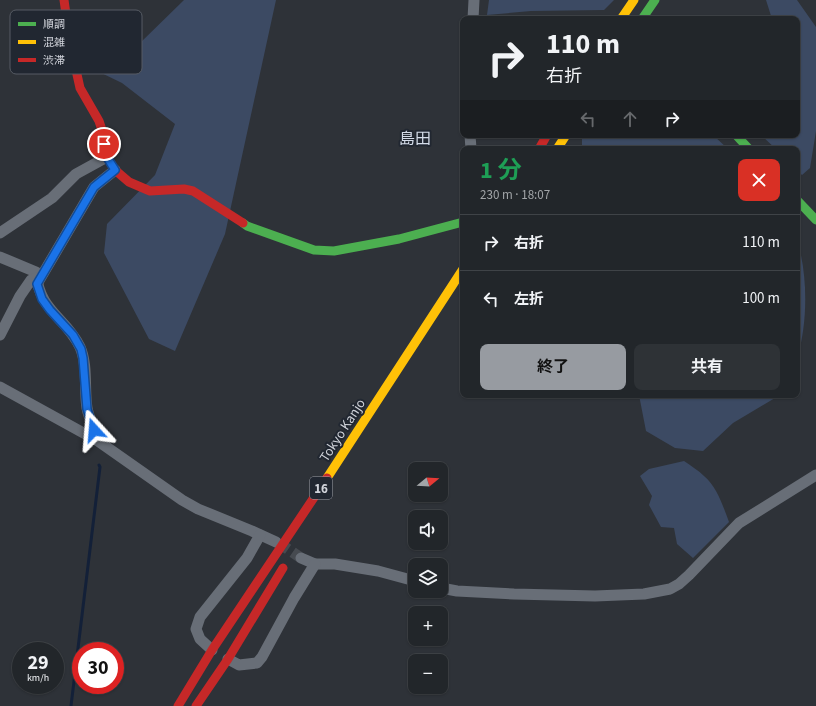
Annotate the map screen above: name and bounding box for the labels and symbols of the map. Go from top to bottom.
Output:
legend [10,10,142,74]
text: 順調 [43,17,65,32]
text: 混雑 [43,35,65,50]
text: 渋滞 [43,53,65,68]
pin [87,127,121,161]
district label: 島田 [399,128,431,150]
street label: Tokyo Kanjo [315,395,371,466]
position arrow [73,409,115,451]
north arrow [408,462,448,502]
road number: 16 [310,477,332,499]
speed limit sign: 30 [72,642,124,694]

